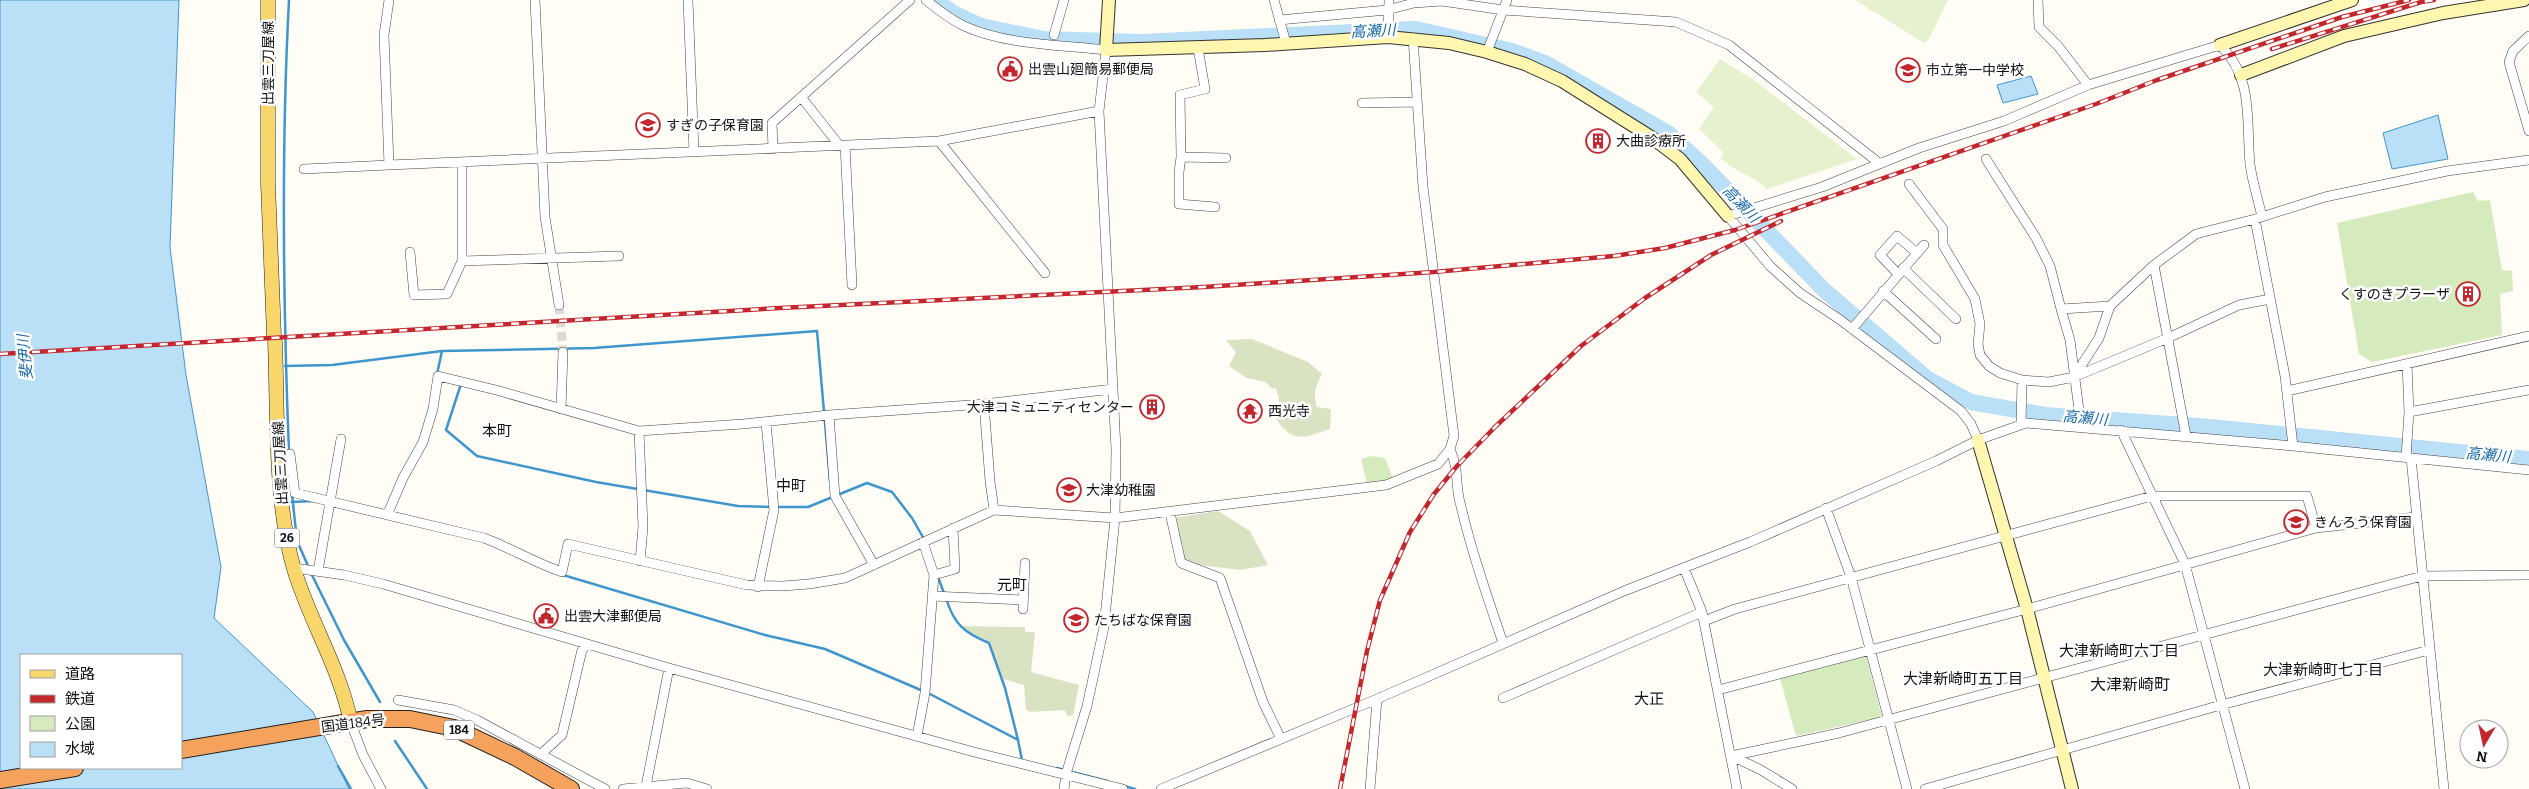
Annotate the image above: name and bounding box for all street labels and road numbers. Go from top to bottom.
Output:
street label: 出雲三刀屋線 [260,21,277,105]
street label: 出雲三刀屋線 [270,421,291,505]
road number: 26 [274,528,300,548]
street label: 国道184号 [320,711,386,736]
road number: 184 [444,720,474,740]

